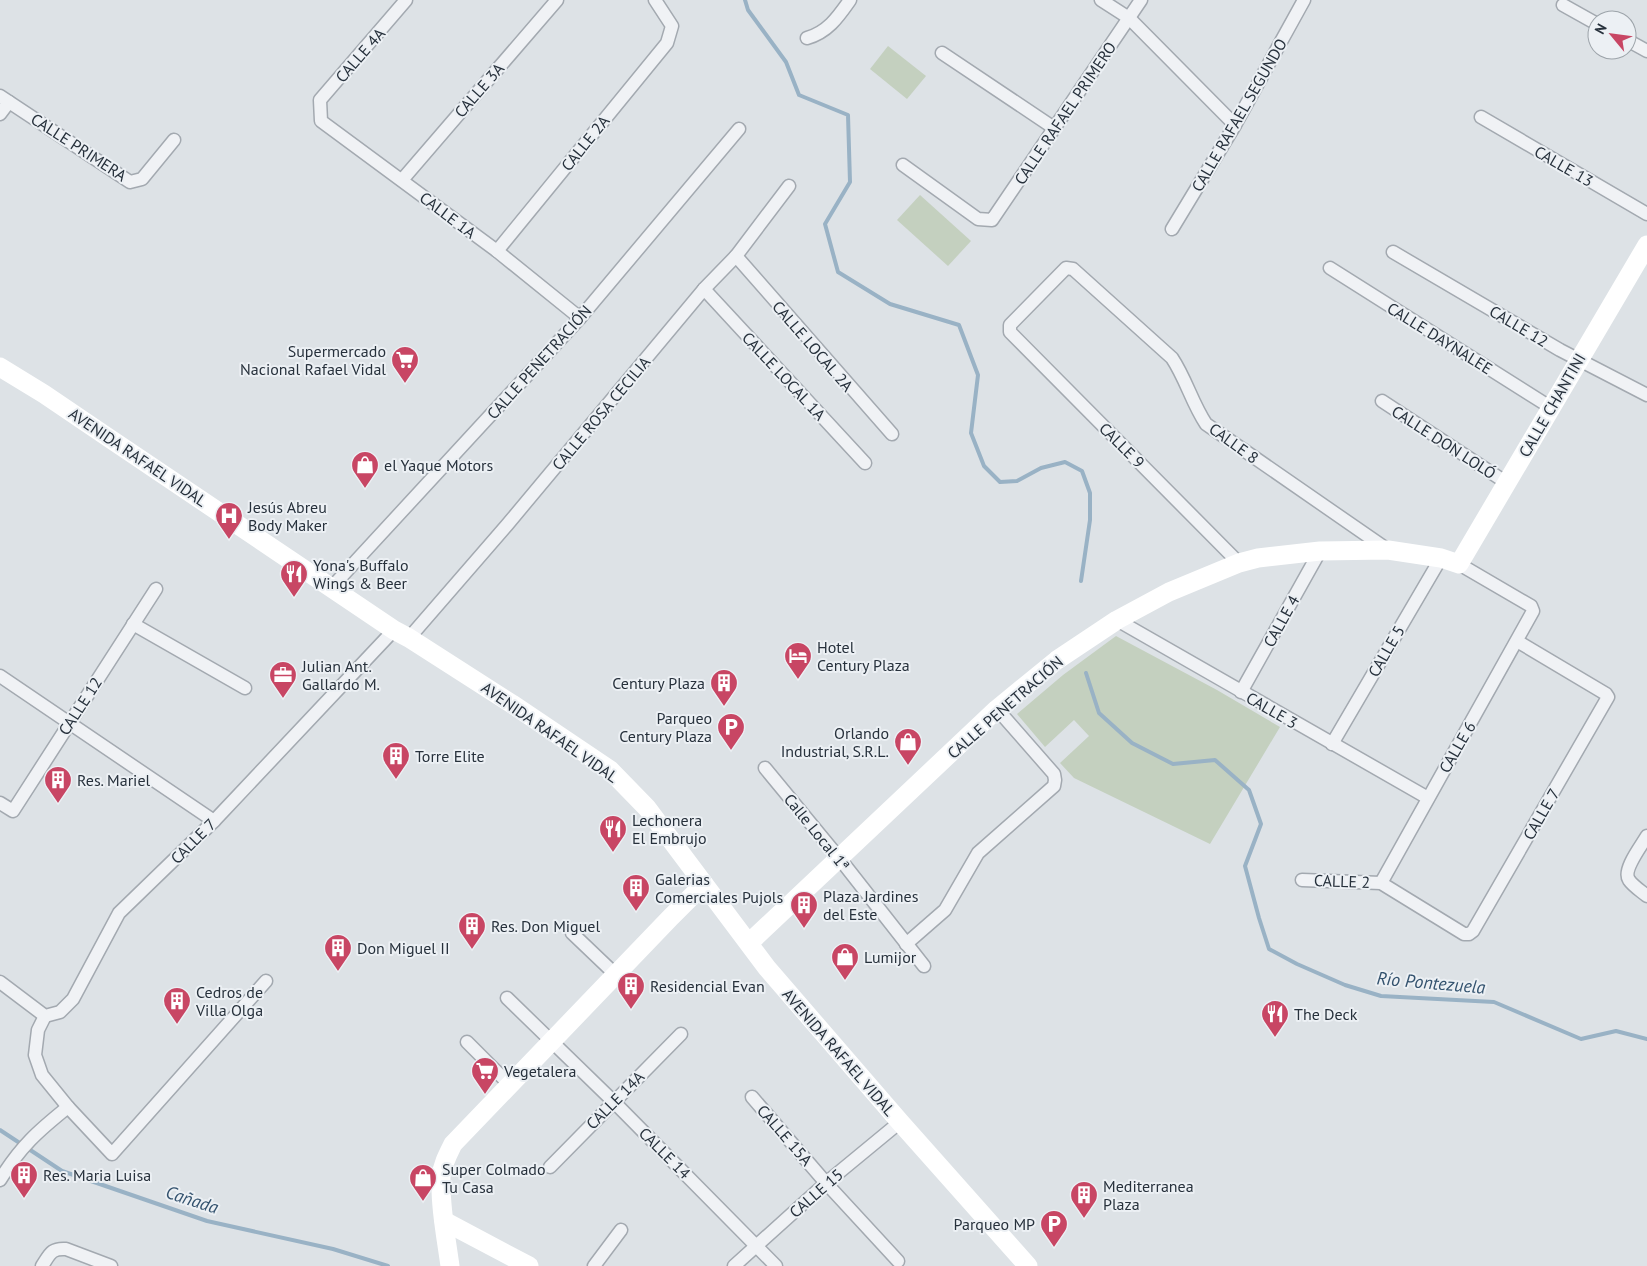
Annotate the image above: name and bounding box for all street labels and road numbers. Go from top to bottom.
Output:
street label: CALLE 4A [331,23,389,86]
street label: CALLE RAFAEL SEGUNDO [1187,35,1291,195]
street label: CALLE RAFAEL PRIMERO [1010,38,1120,188]
street label: CALLE 3A [450,58,508,121]
street label: CALLE PRIMERA [27,109,131,186]
street label: CALLE 2A [557,111,614,175]
street label: CALLE 13 [1531,141,1597,191]
street label: CALLE 1A [416,187,481,243]
street label: CALLE LOCAL 2A [768,297,858,396]
street label: CALLE DAYNALEE [1384,298,1496,378]
street label: CALLE PENETRACIÓN [482,301,596,423]
street label: CALLE 12 [1486,301,1552,351]
street label: CALLE LOCAL 1A [738,328,830,425]
street label: CALLE CHANTINI [1514,350,1590,460]
street label: CALLE ROSA CECILIA [548,352,655,474]
street label: CALLE DON LOLÓ [1388,401,1500,483]
street label: AVENIDA RAFAEL VIDAL [65,403,211,511]
street label: CALLE 9 [1095,418,1149,472]
street label: CALLE 8 [1205,418,1263,468]
street label: CALLE 4 [1259,591,1303,650]
street label: CALLE 5 [1363,622,1409,680]
street label: CALLE PENETRACIÓN [943,651,1067,763]
street label: CALLE 12 [54,673,106,739]
street label: AVENIDA RAFAEL VIDAL [478,677,622,787]
street label: CALLE 3 [1243,687,1301,733]
street label: CALLE 6 [1434,718,1480,776]
street label: CALLE 7 [1518,785,1564,843]
street label: Calle Local 1ª [780,789,854,875]
street label: CALLE 7 [166,814,220,868]
street label: CALLE 2 [1314,870,1370,892]
street label: AVENIDA RAFAEL VIDAL [778,984,900,1120]
street label: CALLE 14A [582,1066,649,1133]
street label: CALLE 15A [753,1100,817,1170]
street label: CALLE 14 [635,1123,695,1183]
street label: CALLE 15 [785,1164,847,1222]

